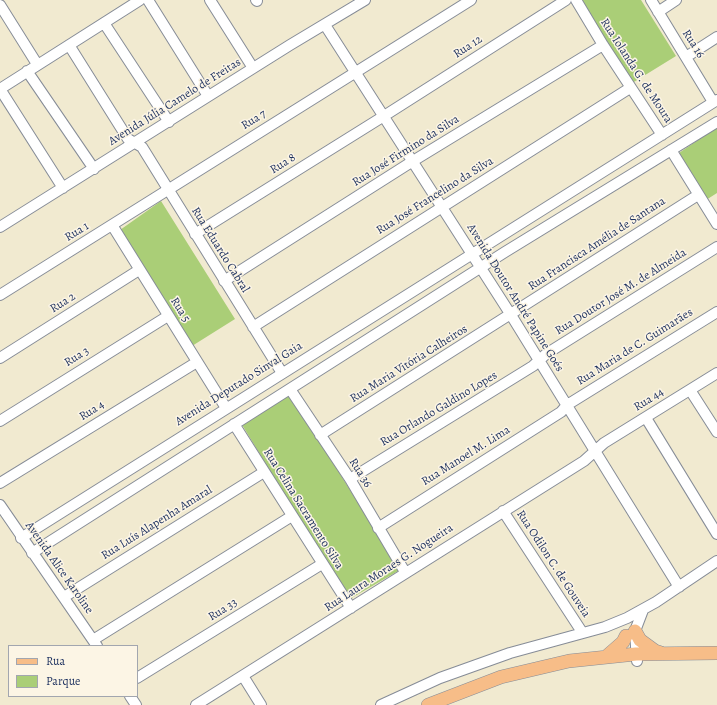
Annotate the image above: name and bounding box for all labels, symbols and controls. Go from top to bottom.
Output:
street label: Rua Iolanda G. de Moura [597,16,675,126]
street label: Rua 16 [679,27,707,61]
street label: Rua 12 [451,32,485,62]
street label: Avenida Júlia Camelo de Freitas [106,55,244,149]
street label: Rua 7 [239,107,269,133]
street label: Rua José Firmino da Silva [350,112,462,190]
street label: Rua 8 [268,151,298,177]
street label: Rua José Francelino da Silva [374,154,496,238]
street label: Rua Francisca Amélia de Santana [526,194,668,294]
street label: Rua Eduardo Cabral [188,205,252,295]
street label: Rua 1 [62,219,92,245]
street label: Avenida Doutor André Papine Goés [463,221,567,375]
street label: Rua Doutor José M. de Almeida [553,246,689,338]
street label: Rua 2 [48,290,78,316]
street label: Rua 5 [167,295,193,325]
street label: Rua Maria de C. Guimarães [574,305,696,389]
street label: Rua Maria Vitória Calheiros [348,322,470,406]
street label: Avenida Deputado Sinval Gaia [173,339,305,429]
street label: Rua 3 [62,344,92,370]
street label: Rua Orlando Galdino Lopes [378,368,500,450]
street label: Rua 44 [631,385,667,415]
street label: Rua 4 [77,398,107,424]
street label: Rua Manoel M. Lima [419,423,513,489]
street label: Rua Celina Sacramento Silva [260,446,346,572]
street label: Rua 36 [345,456,375,490]
street label: Rua Luís Alapenha Amaral [99,483,215,563]
street label: Rua Odilon C. de Gouveia [513,508,593,620]
street label: Avenida Alice Karoline [22,519,96,617]
street label: Rua Laura Moraes G. Nogueira [322,521,456,615]
street label: Rua 33 [206,596,240,624]
legend [8,645,138,697]
text: Rua [46,653,65,669]
text: Parque [46,673,81,689]

